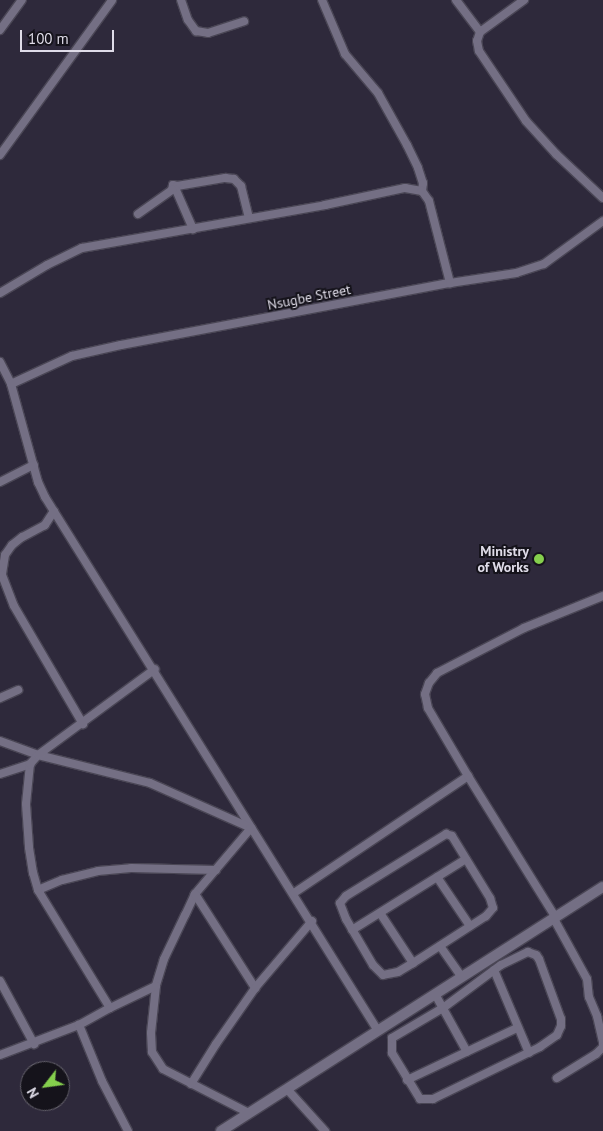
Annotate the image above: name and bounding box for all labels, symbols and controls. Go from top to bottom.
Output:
scale bar [22,20,116,52]
text: 100 m [28,29,69,48]
street label: Nsugbe Street [266,281,352,313]
place label: Ministry of Works [477,543,529,576]
marker: Ministry of Works [533,553,545,565]
north arrow [20,1061,70,1111]
text: N [23,1085,43,1101]

